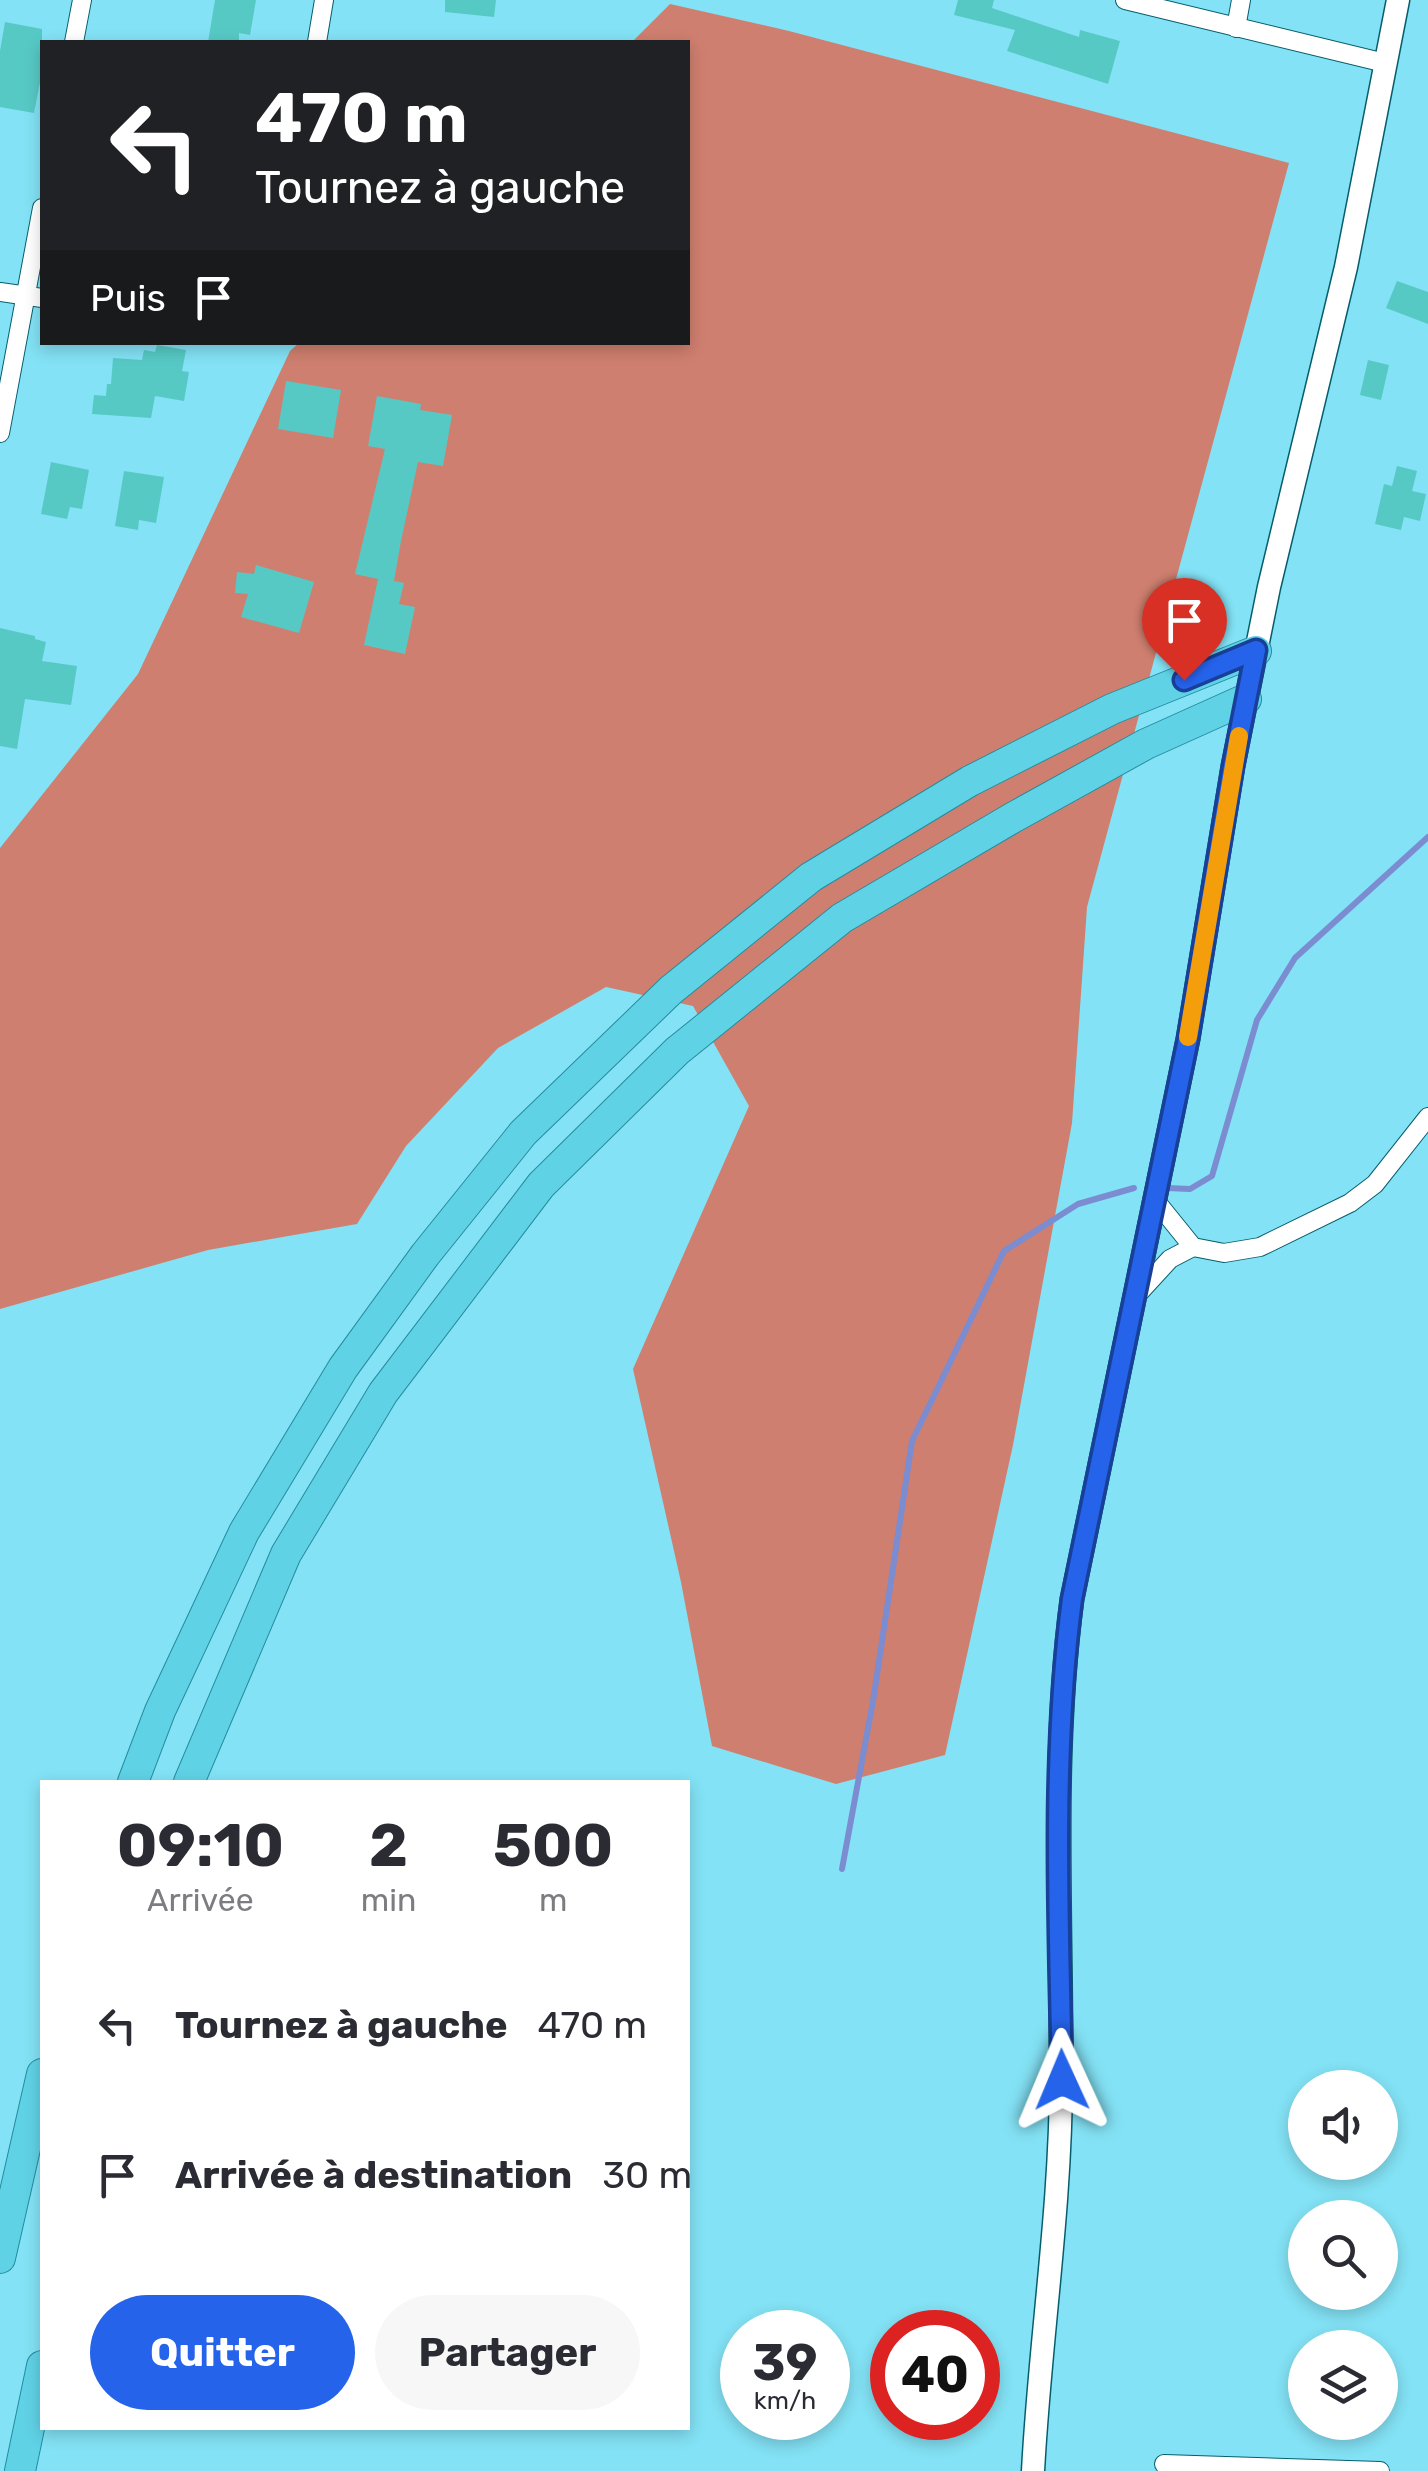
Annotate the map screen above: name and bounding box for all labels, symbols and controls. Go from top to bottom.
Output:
text: 470 m [255,77,468,160]
icon: left [90,80,220,210]
text: Tournez à gauche [255,161,625,214]
icon: arrive [186,270,241,325]
text: Puis [90,275,166,321]
pin [1142,578,1227,681]
icon: arrive [1157,593,1212,648]
text: 09:10 [117,1810,284,1881]
text: 2 [369,1810,408,1881]
text: 500 [493,1810,613,1881]
text: Arrivée [147,1881,254,1919]
text: min [361,1881,416,1919]
text: m [539,1881,567,1919]
icon: left [90,1998,145,2053]
text: Tournez à gauche [175,2002,508,2048]
text: 470 m [538,2002,647,2048]
position arrow [1010,2028,1114,2132]
map controls [1288,2070,1398,2440]
button: sound [1288,2070,1398,2180]
icon: arrive [90,2148,145,2203]
text: Arrivée à destination [175,2152,572,2198]
text: 30 m [602,2152,692,2198]
button: search [1288,2200,1398,2310]
button: Quitter [90,2295,355,2410]
button: Partager [375,2295,640,2410]
speed limit sign: 40 [870,2310,1000,2440]
button: layers [1288,2330,1398,2440]
text: 39 [753,2333,818,2393]
text: km/h [754,2386,816,2415]

